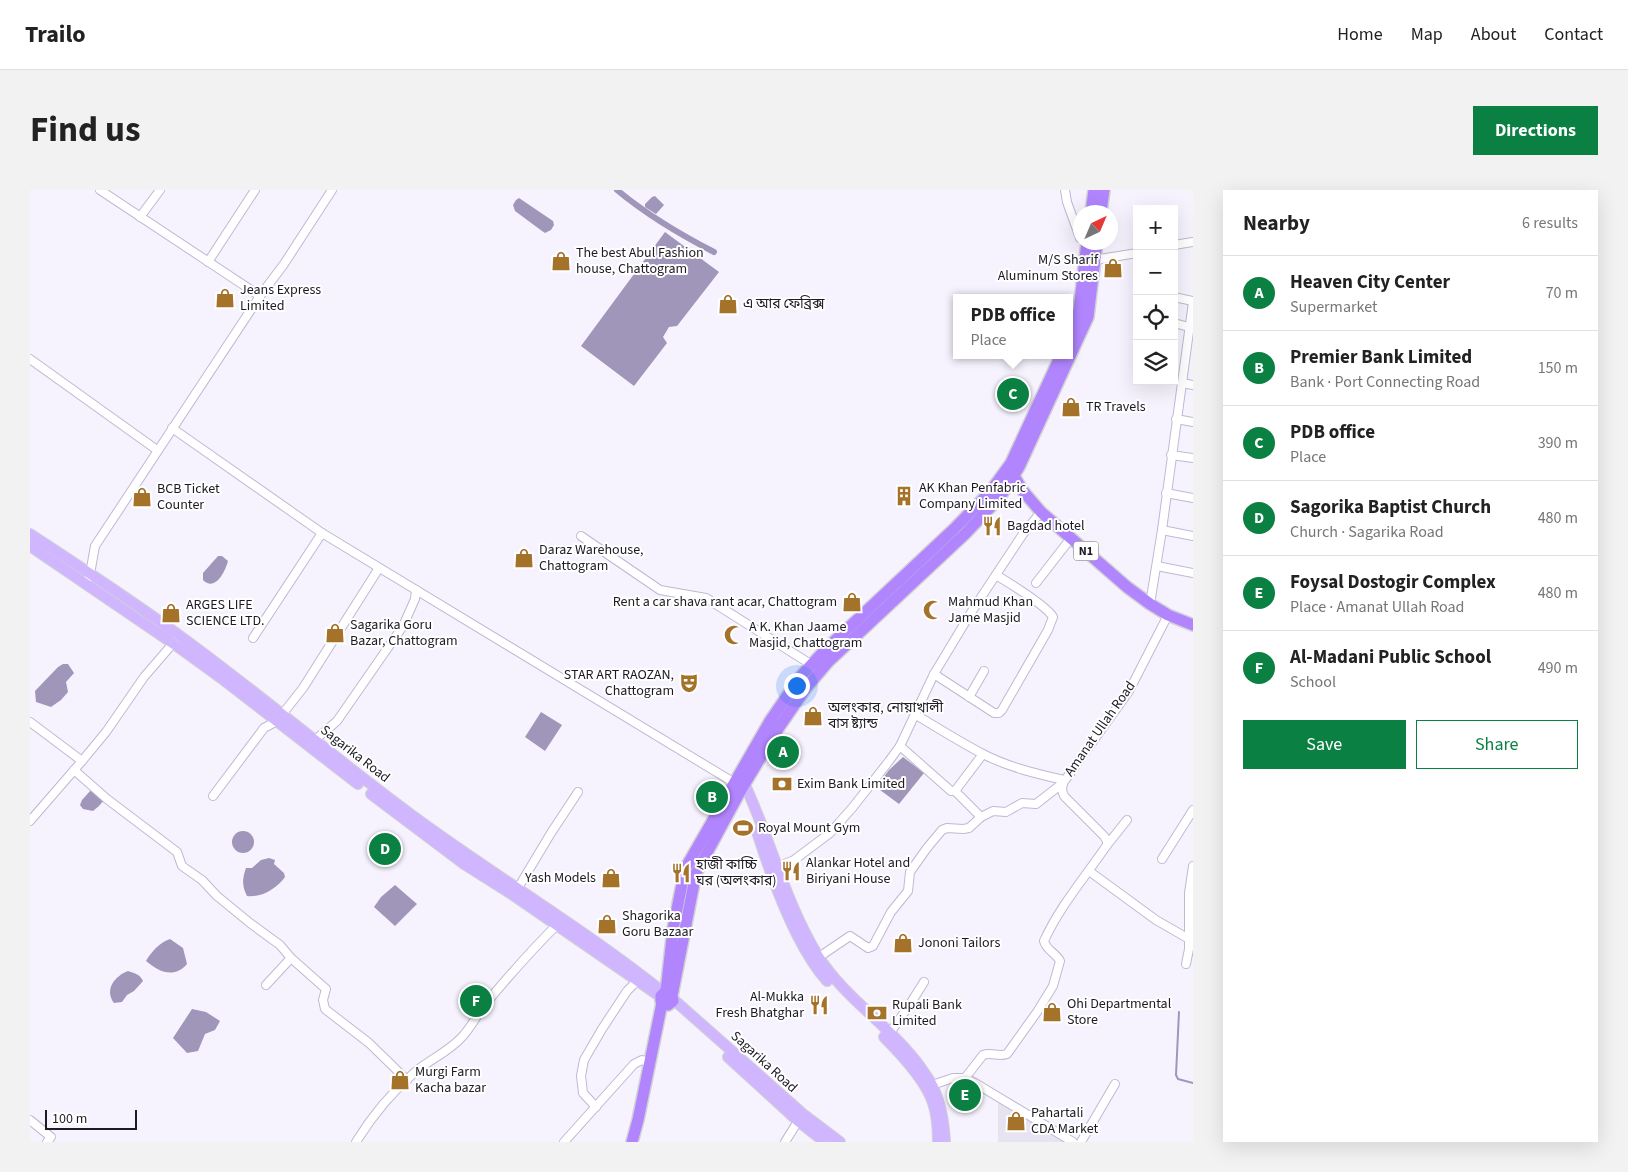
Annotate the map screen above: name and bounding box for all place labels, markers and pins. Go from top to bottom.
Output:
place label: The best Abul Fashion house, Chattogram [576,243,704,279]
shop icon: The best Abul Fashion house, Chattogram [550,250,572,272]
place label: M/S Sharif Aluminum Stores [998,250,1099,286]
shop icon: M/S Sharif Aluminum Stores [1102,257,1124,279]
place label: Jeans Express Limited [240,280,321,316]
shop icon: Jeans Express Limited [214,287,236,309]
shop icon: এ আর ফেব্রিক্স [717,293,739,315]
place label: এ আর ফেব্রিক্স [743,294,825,314]
pin: C [997,375,1029,413]
shop icon: TR Travels [1060,396,1082,418]
place label: TR Travels [1086,397,1146,417]
place label: AK Khan Penfabric Company Limited [919,478,1027,514]
place label: BCB Ticket Counter [157,479,220,515]
building icon: AK Khan Penfabric Company Limited [893,485,915,507]
shop icon: BCB Ticket Counter [131,486,153,508]
restaurant icon: Bagdad hotel [981,515,1003,537]
place label: Bagdad hotel [1007,516,1085,536]
place label: Daraz Warehouse, Chattogram [539,540,644,576]
shop icon: Daraz Warehouse, Chattogram [513,547,535,569]
shop icon: Rent a car shava rant acar, Chattogram [841,591,863,613]
place label: Rent a car shava rant acar, Chattogram [613,592,837,612]
place label: Mahmud Khan Jame Masjid [948,592,1033,628]
place label: ARGES LIFE SCIENCE LTD. [186,595,264,631]
mosque icon: Mahmud Khan Jame Masjid [922,599,944,621]
shop icon: ARGES LIFE SCIENCE LTD. [160,602,182,624]
place label: Sagarika Goru Bazar, Chattogram [350,615,458,651]
place label: A K. Khan Jaame Masjid, Chattogram [749,617,862,653]
shop icon: Sagarika Goru Bazar, Chattogram [324,622,346,644]
mosque icon: A K. Khan Jaame Masjid, Chattogram [723,624,745,646]
place label: STAR ART RAOZAN, Chattogram [564,665,674,701]
theatre icon: STAR ART RAOZAN, Chattogram [678,672,700,694]
place label: অলংকার, নোয়াখালী বাস ষ্ট্যান্ড [827,698,943,734]
shop icon: অলংকার, নোয়াখালী বাস ষ্ট্যান্ড [802,705,824,727]
pin: A [767,733,799,771]
bank icon: Exim Bank Limited [771,773,793,795]
place label: Exim Bank Limited [797,774,905,794]
pin: B [696,778,728,816]
sports icon: Royal Mount Gym [732,817,754,839]
place label: Royal Mount Gym [758,818,860,838]
pin: D [369,830,401,868]
place label: Alankar Hotel and Biriyani House [806,853,910,889]
place label: হাজী কাচ্চি ঘর (অলংকার) [695,855,777,891]
restaurant icon: Alankar Hotel and Biriyani House [780,860,802,882]
restaurant icon: হাজী কাচ্চি ঘর (অলংকার) [670,862,692,884]
shop icon: Yash Models [600,867,622,889]
place label: Yash Models [524,868,596,888]
place label: Shagorika Goru Bazaar [622,906,694,942]
shop icon: Shagorika Goru Bazaar [596,913,618,935]
shop icon: Jononi Tailors [892,932,914,954]
place label: Jononi Tailors [918,933,1000,953]
pin: F [460,982,492,1020]
place label: Al-Mukka Fresh Bhatghar [716,987,804,1023]
restaurant icon: Al-Mukka Fresh Bhatghar [808,994,830,1016]
place label: Ohi Departmental Store [1067,994,1172,1030]
place label: Rupali Bank Limited [892,995,962,1031]
shop icon: Ohi Departmental Store [1041,1001,1063,1023]
bank icon: Rupali Bank Limited [866,1002,888,1024]
place label: Murgi Farm Kacha bazar [415,1062,486,1098]
shop icon: Murgi Farm Kacha bazar [389,1069,411,1091]
pin: E [949,1076,981,1114]
place label: Pahartali CDA Market [1031,1103,1098,1139]
shop icon: Pahartali CDA Market [1005,1110,1027,1132]

